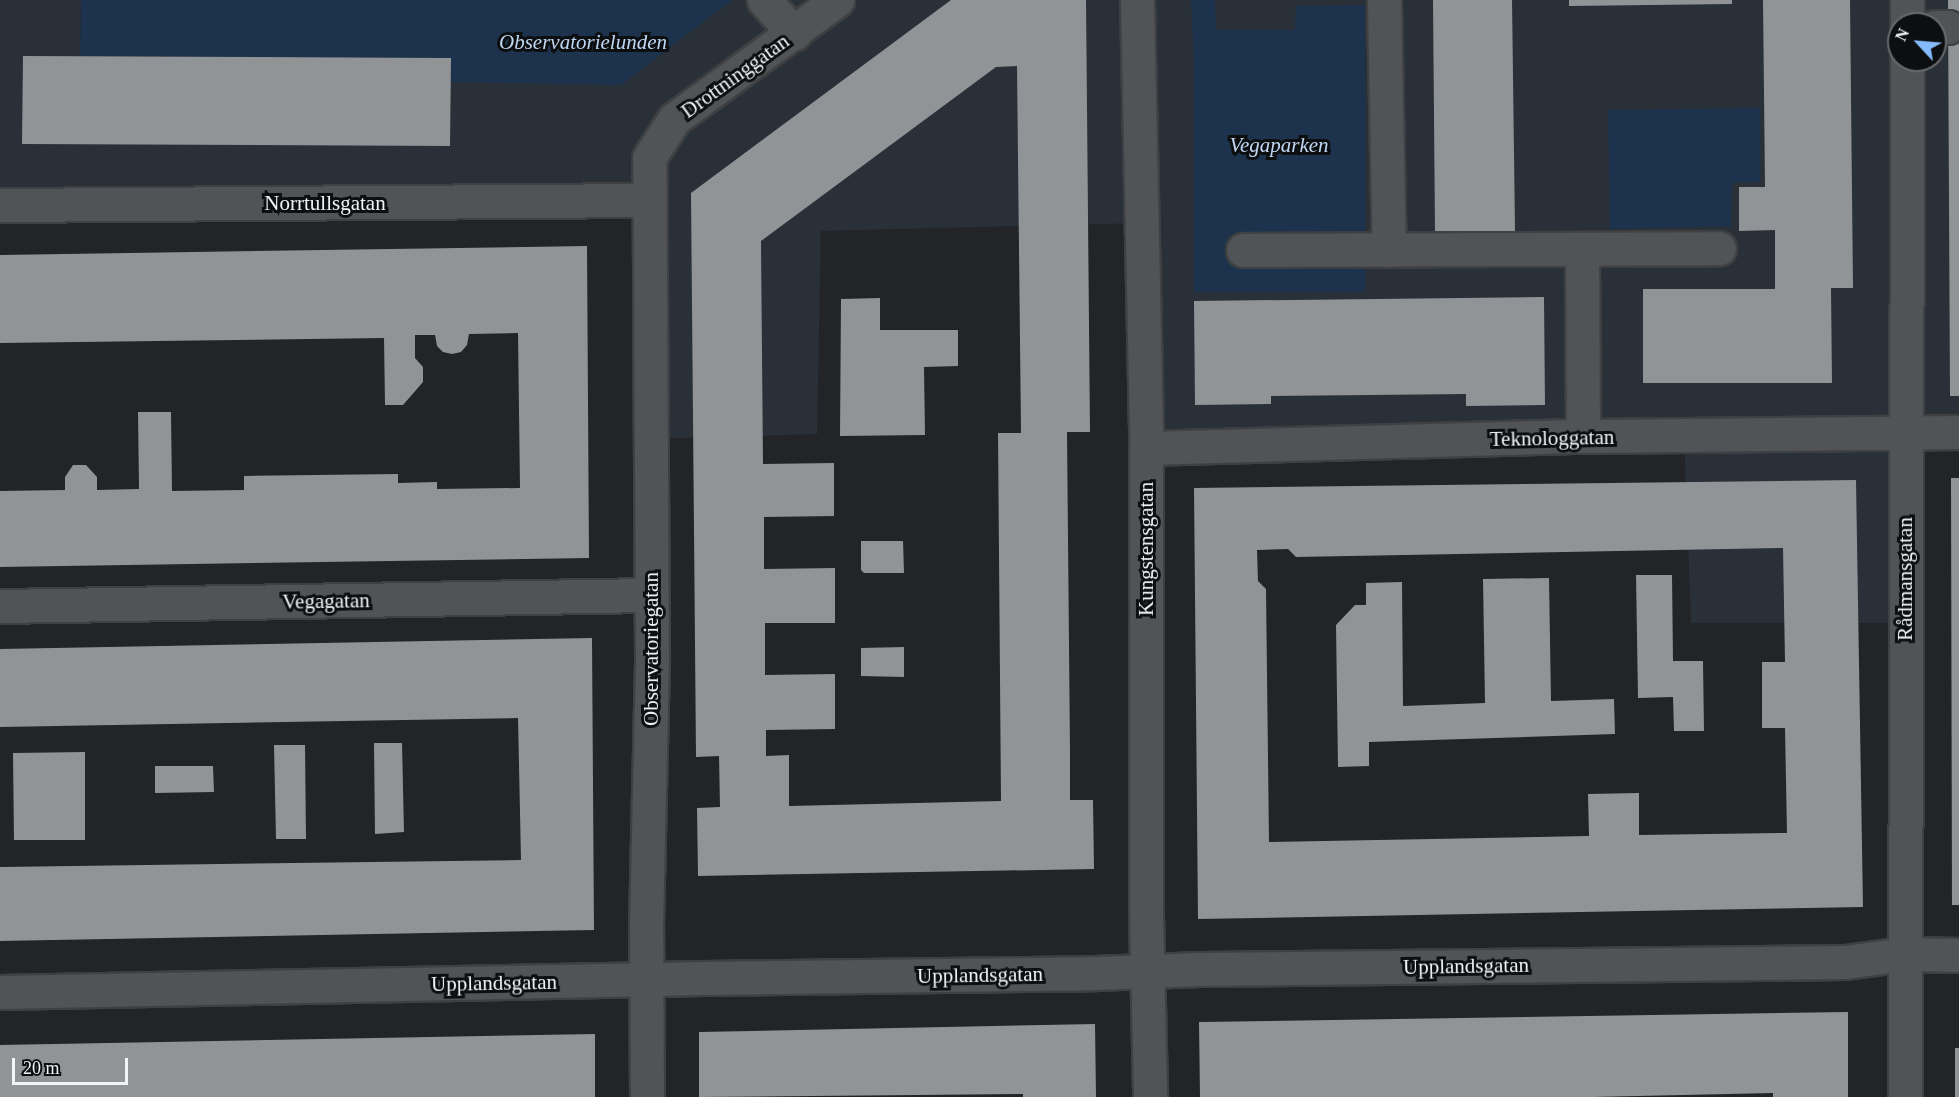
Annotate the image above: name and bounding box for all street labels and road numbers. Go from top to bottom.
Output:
street label: Drottninggatan [676,28,794,124]
street label: Norrtullsgatan [264,190,386,216]
street label: Teknologgatan [1490,424,1614,452]
street label: Kungstensgatan [1133,482,1159,616]
street label: Rådmansgatan [1892,517,1918,641]
street label: Observatoriegatan [638,572,664,726]
street label: Vegagatan [282,588,370,614]
street label: Upplandsgatan [1403,952,1529,980]
street label: Upplandsgatan [917,961,1043,989]
street label: Upplandsgatan [431,969,557,997]

